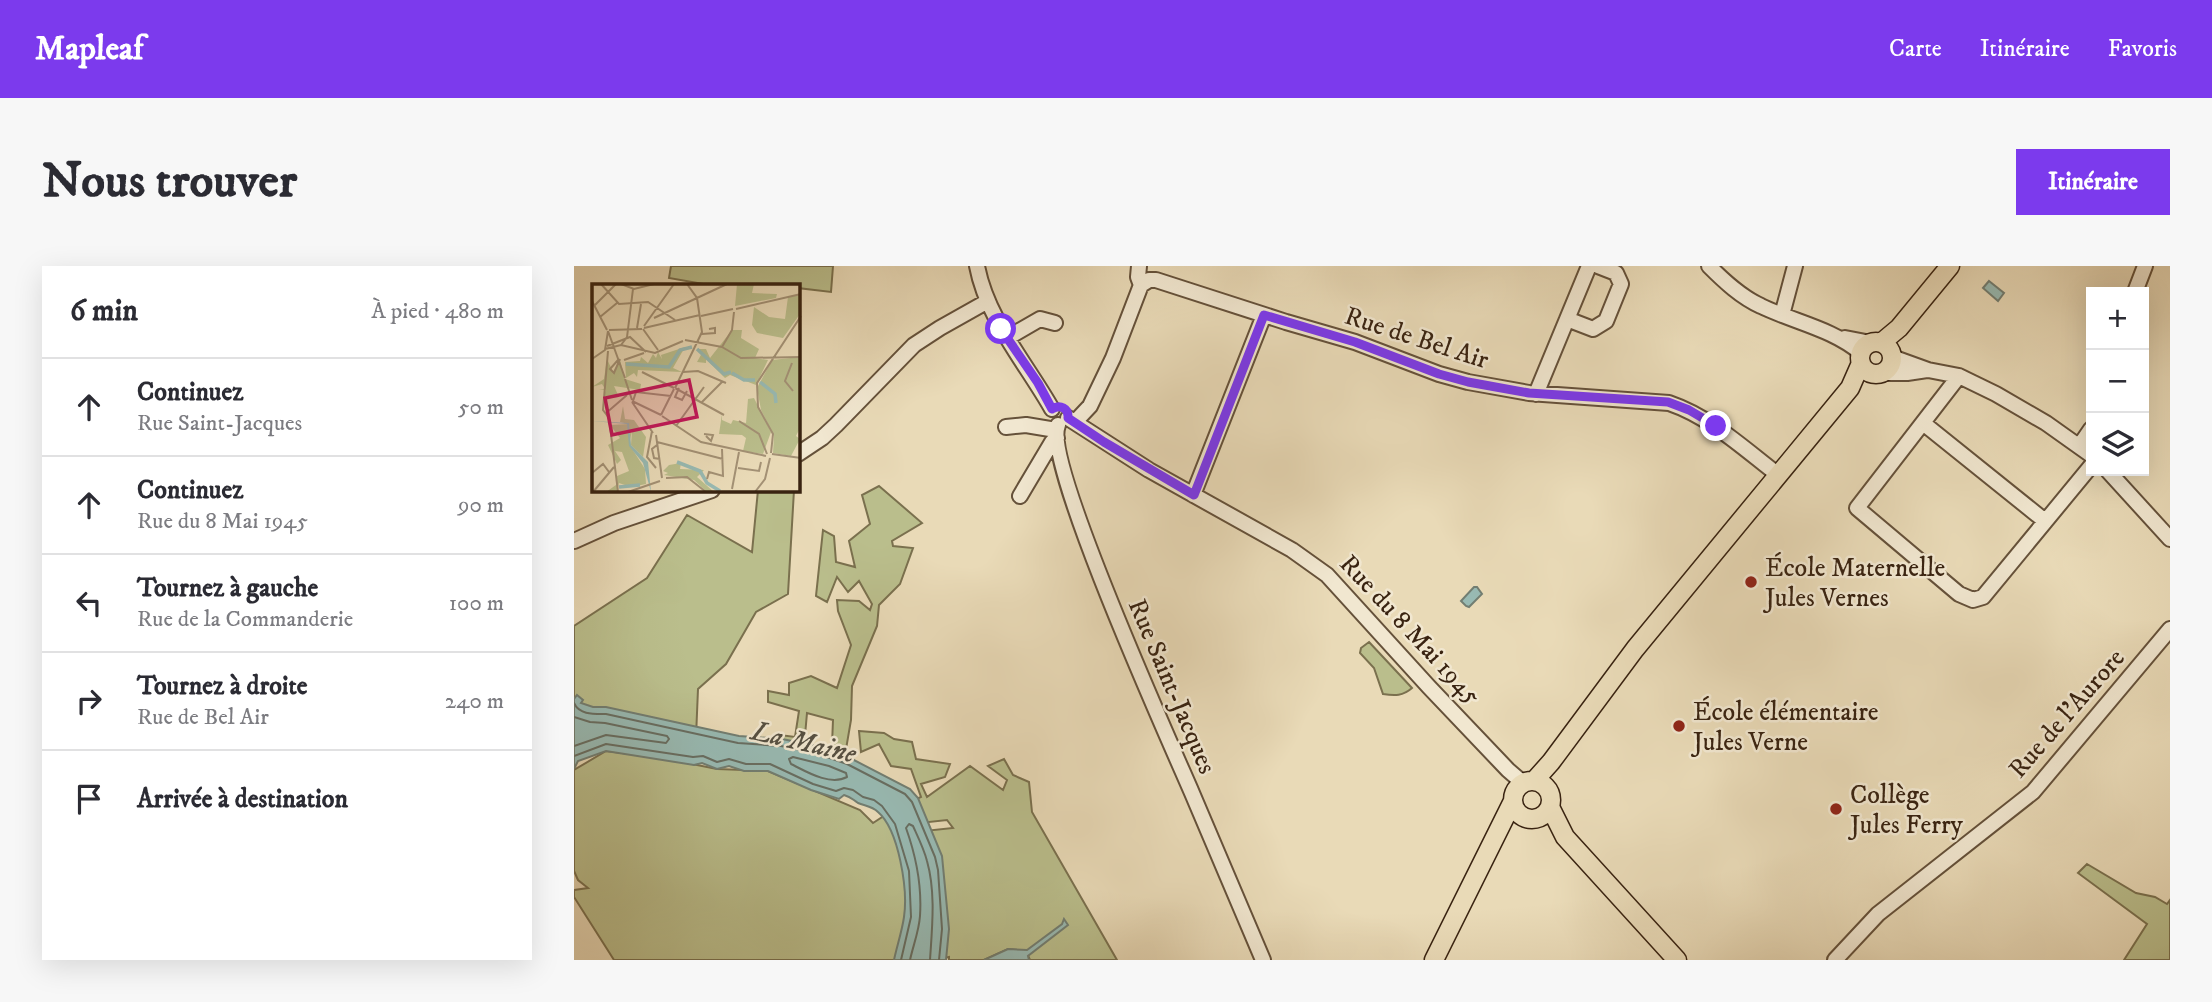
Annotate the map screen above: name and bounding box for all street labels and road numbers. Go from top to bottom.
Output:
street label: Rue de Bel Air [1341,300,1493,377]
street label: Rue du 8 Mai 1945 [1332,548,1488,712]
street label: Rue Saint-Jacques [1120,594,1223,779]
street label: Rue de l'Aurore [2002,642,2132,786]

